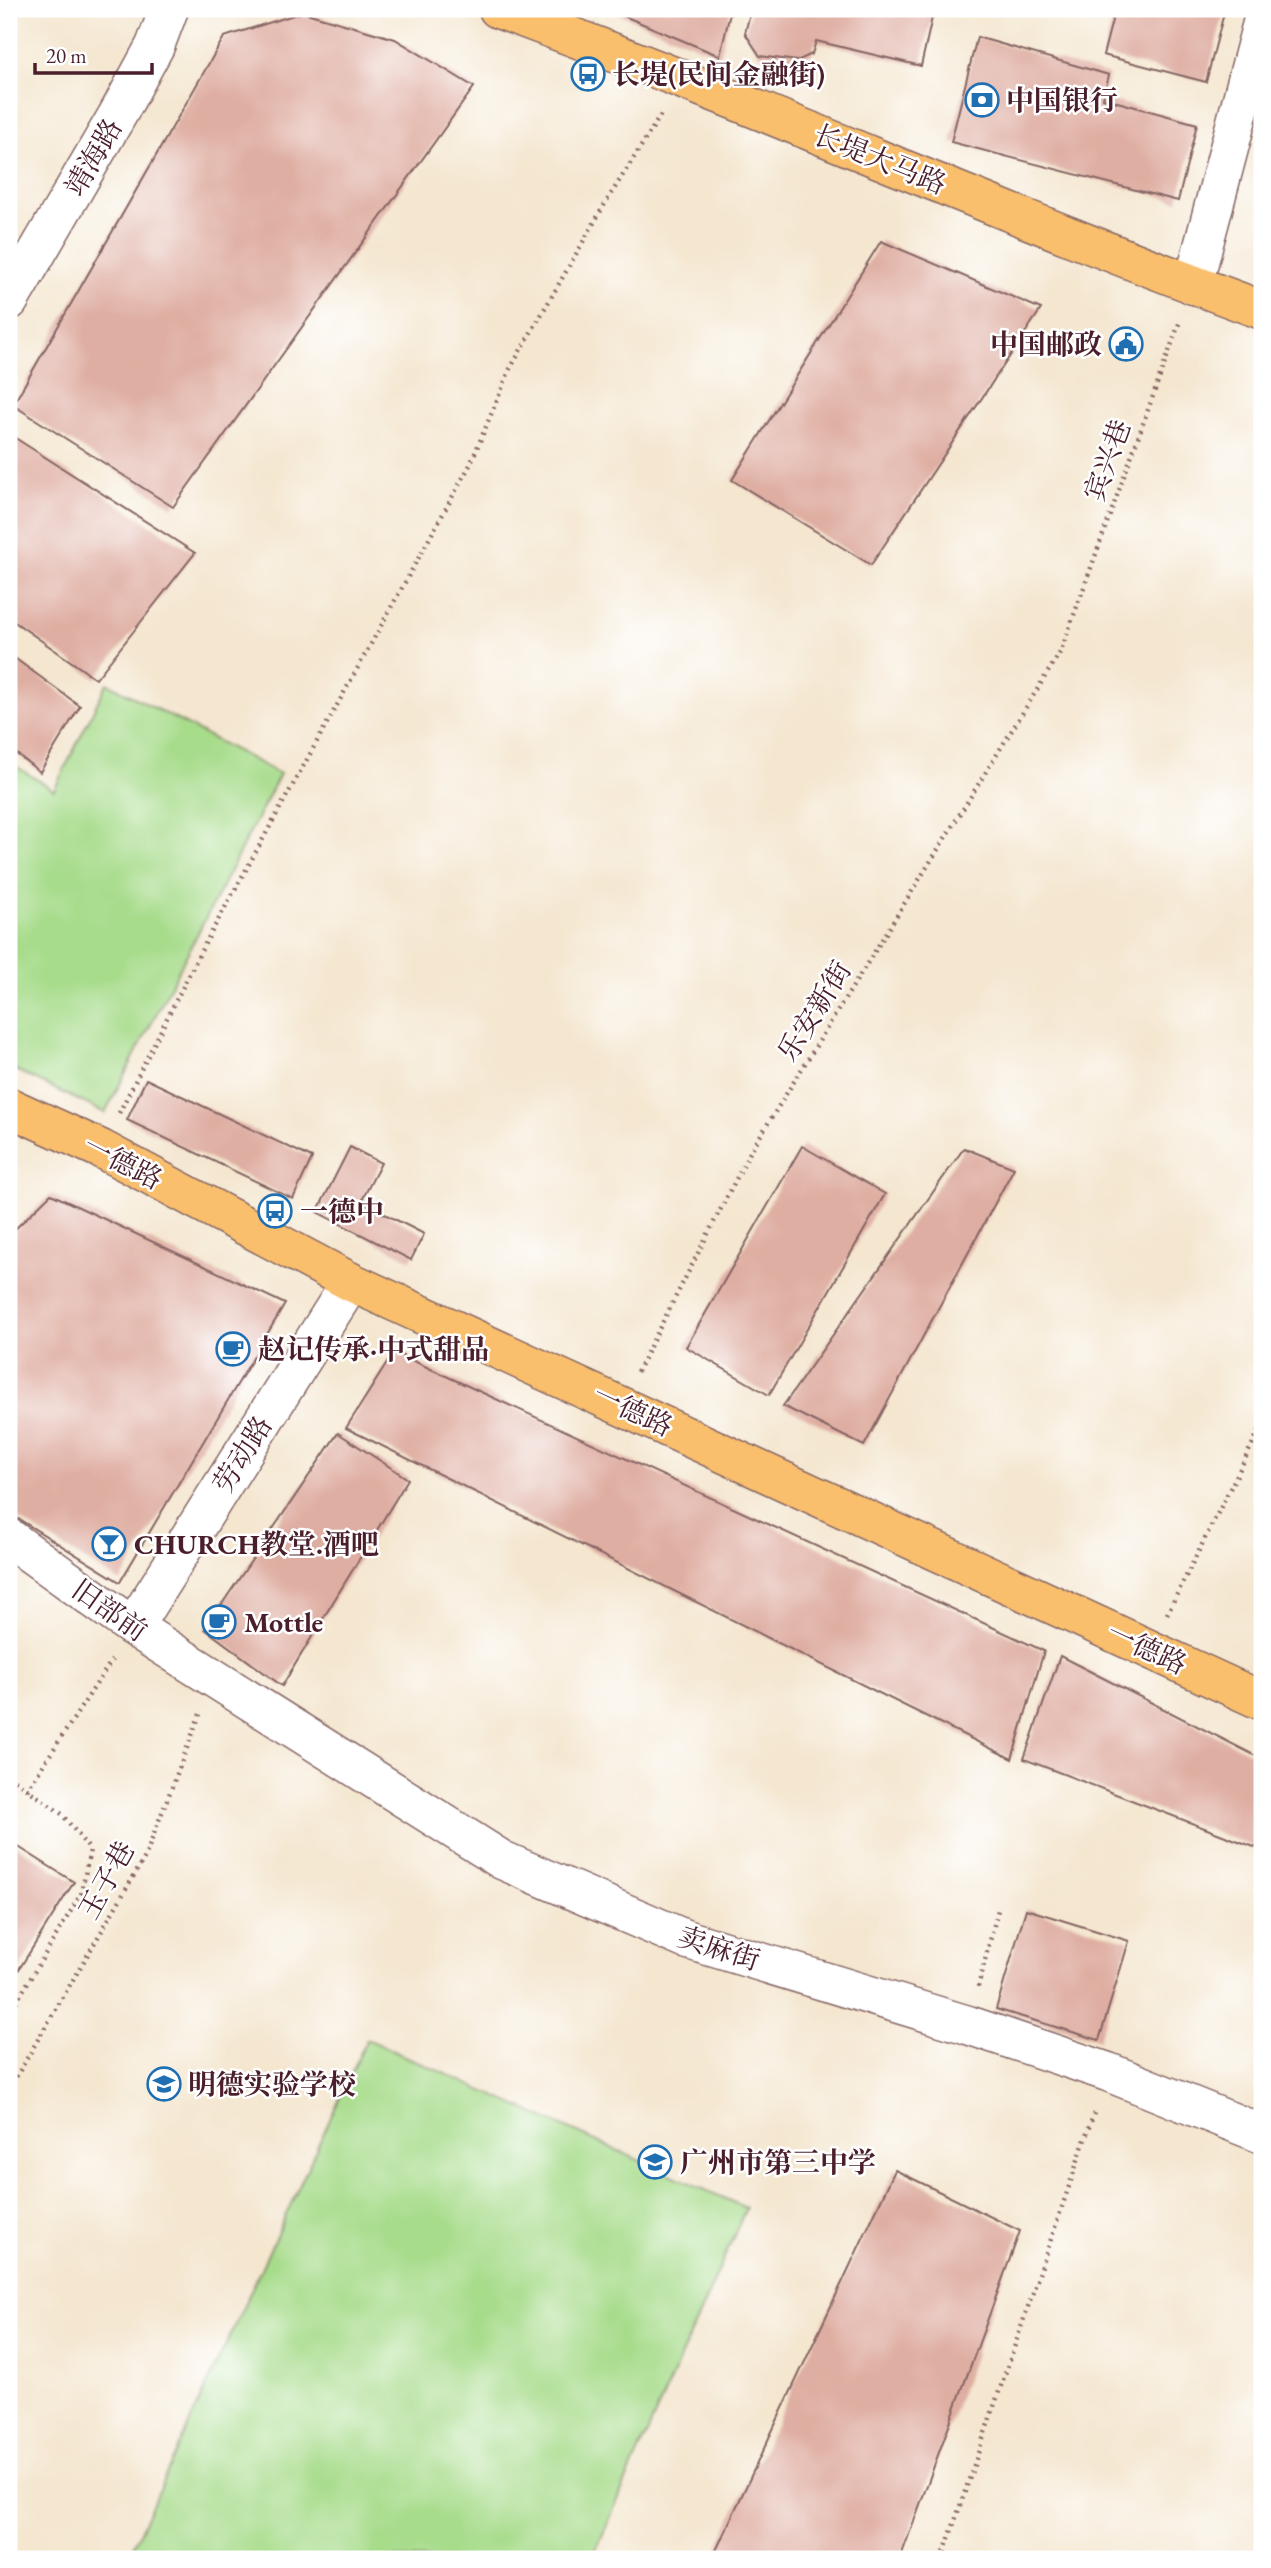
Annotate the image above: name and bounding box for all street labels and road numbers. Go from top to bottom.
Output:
street label: 靖海路 [56,112,130,202]
street label: 长堤大马路 [808,116,952,202]
street label: 宾兴巷 [1076,414,1138,506]
street label: 乐安新街 [769,954,859,1068]
street label: 一德路 [77,1127,169,1197]
street label: 一德路 [587,1376,679,1444]
street label: 劳动路 [204,1409,280,1499]
street label: 旧部前 [65,1571,155,1649]
street label: 一德路 [1101,1614,1193,1682]
street label: 玉子巷 [70,1835,142,1925]
street label: 卖麻街 [673,1918,765,1978]

